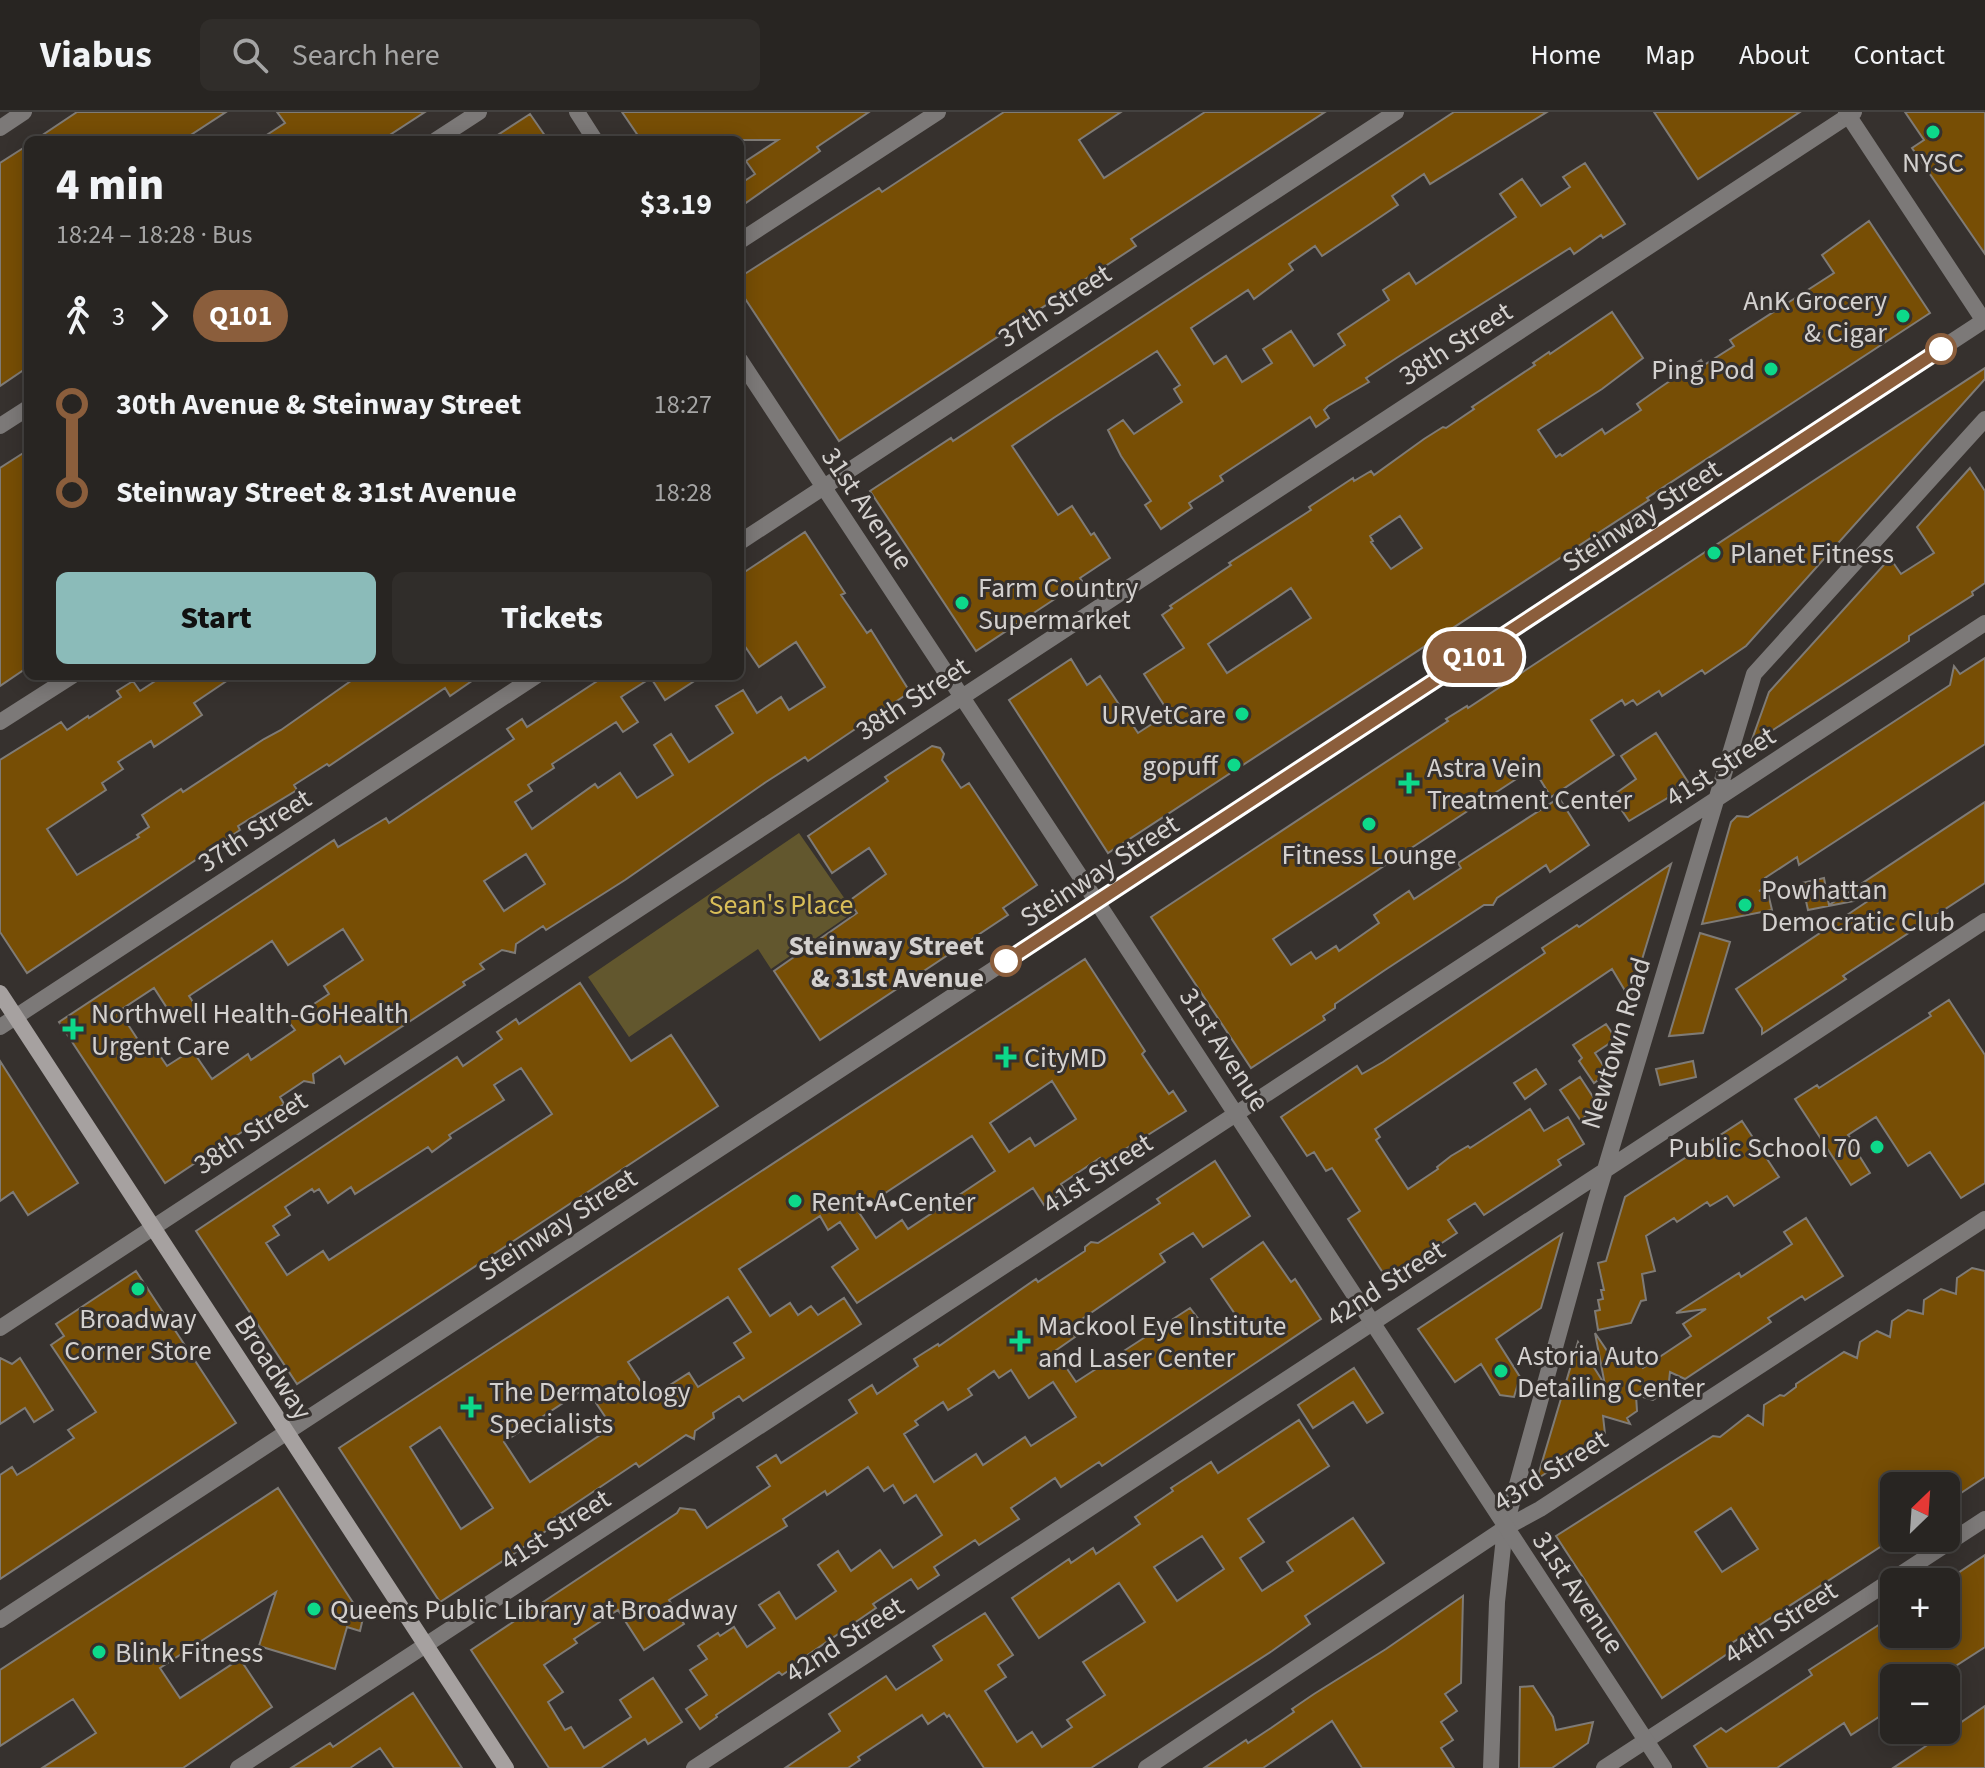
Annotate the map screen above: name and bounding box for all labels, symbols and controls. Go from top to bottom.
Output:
search box [200,19,760,91]
text: Viabus [40,28,152,82]
icon: search [228,33,272,77]
text: Search here [292,34,440,77]
text: Home [1530,35,1601,75]
text: Map [1645,35,1695,75]
text: About [1739,35,1810,75]
text: Contact [1854,35,1945,75]
marker: NYSC [1924,123,1942,141]
place label: NYSC [1902,143,1964,183]
text: 4 min [56,154,164,217]
text: $3.19 [640,183,712,226]
text: 18:24 – 18:28 · Bus [56,216,252,253]
street label: 37th Street [990,254,1120,358]
place label: AnK Grocery & Cigar [1743,281,1887,353]
street label: 38th Street [1391,292,1521,396]
icon: walk [56,294,100,338]
icon: forward [137,294,181,338]
text: Q101 [209,296,272,336]
text: 3 [112,298,125,335]
marker: AnK Grocery & Cigar [1894,307,1912,325]
unlabelled marker [1926,334,1956,364]
place label: Ping Pod [1651,350,1755,390]
marker: Ping Pod [1762,360,1780,378]
text: 30th Avenue & Steinway Street [116,383,521,426]
text: 18:27 [654,386,712,423]
street label: 31st Avenue [811,439,923,578]
street label: Steinway Street [1554,449,1729,582]
text: Steinway Street & 31st Avenue [116,471,517,514]
text: 18:28 [654,474,712,511]
place label: Planet Fitness [1730,534,1894,574]
marker: Planet Fitness [1705,544,1723,562]
place label: Farm Country Supermarket [978,568,1138,640]
button: Start [56,572,376,664]
button: Tickets [392,572,712,664]
marker: Farm Country Supermarket [953,594,971,612]
line badge: Q101 [1418,631,1530,683]
text: Q101 [1442,637,1506,677]
street label: 38th Street [848,647,978,751]
place label: URVetCare [1101,695,1226,735]
marker: URVetCare [1233,705,1251,723]
street label: 41st Street [1658,716,1784,817]
place label: gopuff [1142,746,1219,786]
place label: Astra Vein Treatment Center [1427,748,1632,820]
marker: gopuff [1225,756,1243,774]
marker: Astra Vein Treatment Center [1398,772,1420,794]
street label: 37th Street [190,779,320,883]
street label: Steinway Street [1012,804,1187,937]
marker: Fitness Lounge [1360,815,1378,833]
place label: Fitness Lounge [1281,835,1457,875]
place label: Powhattan Democratic Club [1761,870,1955,942]
park label: Sean's Place [709,885,853,925]
marker: Powhattan Democratic Club [1736,896,1754,914]
place label: Steinway Street & 31st Avenue [789,926,984,998]
marker: Steinway Street & 31st Avenue [991,946,1021,976]
street label: Newtown Road [1571,953,1661,1134]
street label: 31st Avenue [1169,980,1279,1119]
place label: Northwell Health-GoHealth Urgent Care [91,994,409,1066]
marker: Northwell Health-GoHealth Urgent Care [62,1018,84,1040]
place label: CityMD [1024,1038,1107,1078]
marker: CityMD [995,1046,1017,1068]
street label: 38th Street [186,1081,316,1185]
street label: 41st Street [1035,1123,1161,1224]
place label: Public School 70 [1668,1128,1861,1168]
marker: Public School 70 [1868,1138,1886,1156]
street label: Steinway Street [470,1158,645,1291]
place label: Rent•A•Center [811,1182,976,1222]
marker: Rent•A•Center [786,1192,804,1210]
street label: 42nd Street [1318,1230,1453,1337]
marker: Broadway Corner Store [129,1280,147,1298]
place label: Broadway Corner Store [64,1299,212,1371]
place label: Mackool Eye Institute and Laser Center [1038,1306,1287,1378]
street label: Broadway [224,1307,322,1428]
marker: Mackool Eye Institute and Laser Center [1009,1330,1031,1352]
place label: Astoria Auto Detailing Center [1517,1336,1705,1408]
marker: Astoria Auto Detailing Center [1492,1362,1510,1380]
place label: The Dermatology Specialists [489,1372,691,1444]
marker: The Dermatology Specialists [460,1396,482,1418]
street label: 43rd Street [1485,1420,1616,1522]
north arrow [1880,1472,1960,1552]
map controls [1880,1472,1960,1744]
street label: 41st Street [493,1479,619,1580]
street label: 31st Avenue [1522,1523,1634,1662]
button: + [1880,1568,1960,1648]
street label: 44th Street [1716,1571,1846,1675]
street label: 42nd Street [777,1586,912,1693]
place label: Queens Public Library at Broadway [330,1590,738,1630]
marker: Queens Public Library at Broadway [305,1600,323,1618]
place label: Blink Fitness [115,1633,263,1673]
marker: Blink Fitness [90,1643,108,1661]
button: − [1880,1664,1960,1744]

